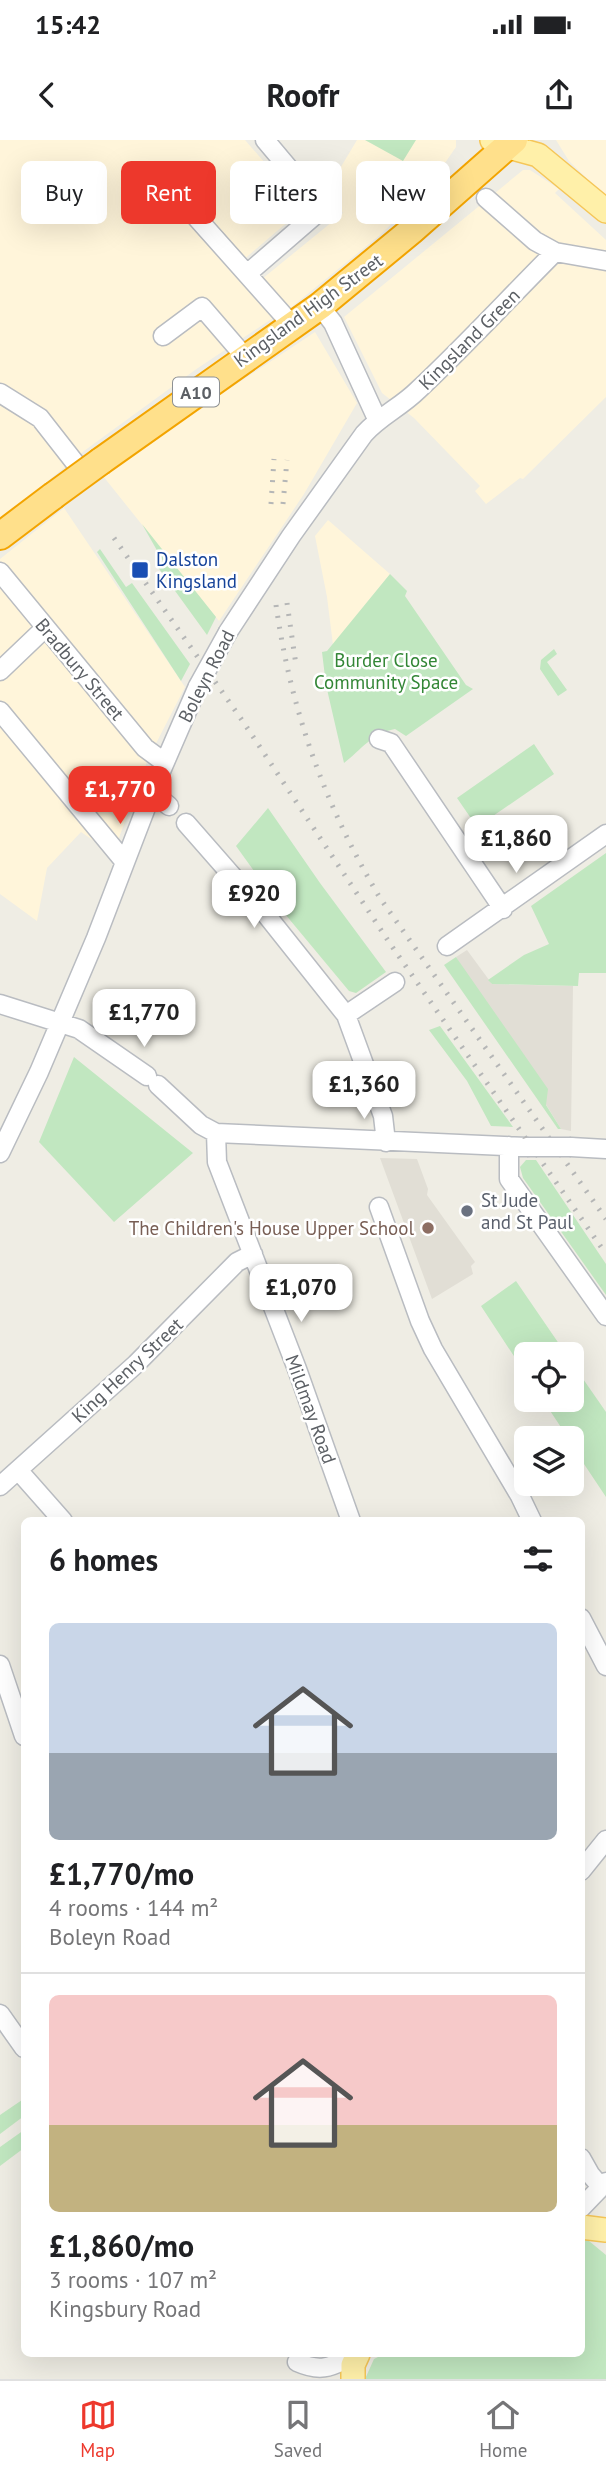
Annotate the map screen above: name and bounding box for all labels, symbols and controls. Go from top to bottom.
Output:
text: 15:42 [35,8,101,41]
text: Roofr [266,74,340,116]
icon: back [28,76,66,114]
icon: share [540,76,578,114]
chip: Buy [21,161,107,224]
chip: Rent [121,161,216,224]
chip: Filters [230,161,342,224]
chip: New [356,161,450,224]
street label: Kingsland High Street [229,248,388,372]
street label: Kingsland Green [413,283,525,395]
road number: A10 [173,378,219,406]
place label: Dalston Kingsland [156,547,237,593]
marker: Dalston Kingsland [130,560,150,580]
street label: Bradbury Street [30,613,130,725]
street label: Boleyn Road [172,626,240,726]
park label: Burder Close Community Space [314,648,458,694]
pin: £1,770 [63,766,177,826]
text: £1,770 [84,774,156,803]
pin: £1,860 [459,816,573,875]
text: £1,860 [480,823,552,852]
pin: £920 [213,870,295,930]
text: £920 [228,878,280,907]
pin: £1,770 [87,990,201,1049]
text: £1,770 [108,997,180,1026]
pin: £1,360 [307,1062,421,1121]
text: £1,360 [328,1069,400,1098]
place label: St Jude and St Paul [481,1188,573,1234]
marker: St Jude and St Paul [459,1203,475,1219]
place label: The Children's House Upper School [129,1216,414,1240]
marker: The Children's House Upper School [420,1220,436,1236]
pin: £1,070 [244,1264,358,1324]
text: £1,070 [265,1272,337,1301]
street label: King Henry Street [66,1312,188,1428]
map controls [514,1342,584,1496]
button: locate [514,1342,584,1412]
street label: Mildmay Road [280,1351,342,1467]
button: layers [514,1426,584,1496]
text: 6 homes [49,1540,158,1579]
icon: filters [519,1540,557,1578]
icon: home [240,1668,366,1794]
text: £1,770/mo [49,1854,194,1893]
text: 4 rooms · 144 m² [49,1893,218,1922]
text: Boleyn Road [49,1922,171,1951]
icon: home [240,2040,366,2166]
text: £1,860/mo [49,2226,194,2265]
text: 3 rooms · 107 m² [49,2265,217,2294]
text: Kingsbury Road [49,2294,201,2323]
tab: Map [79,2396,117,2462]
tab: Saved [274,2396,322,2462]
tab: Home [479,2396,527,2462]

